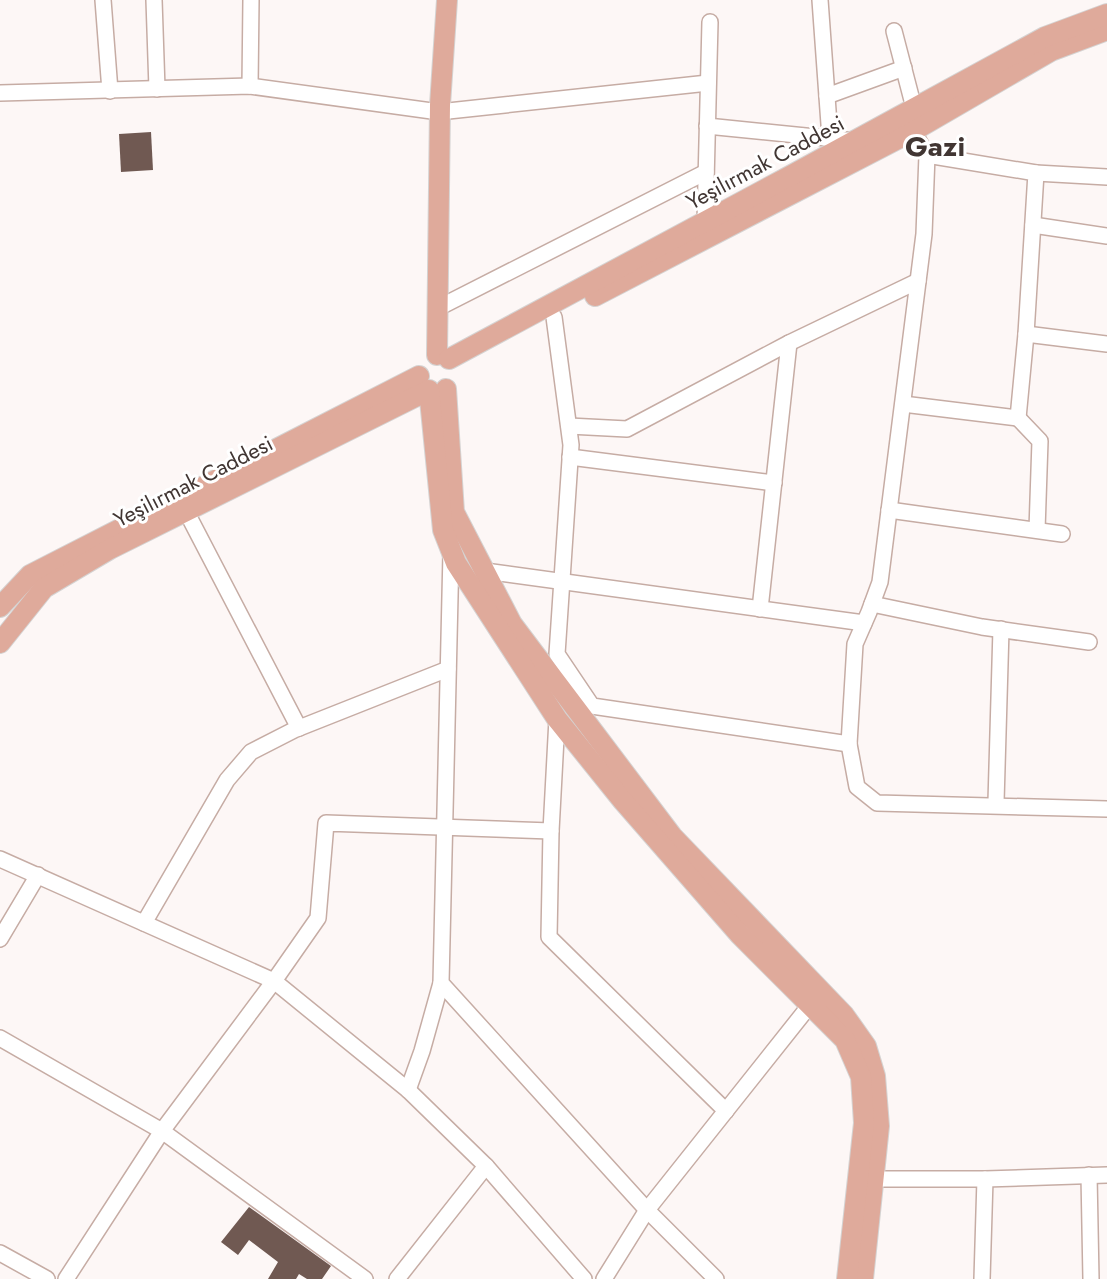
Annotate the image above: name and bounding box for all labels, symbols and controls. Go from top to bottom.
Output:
street label: Yeşilırmak Caddesi [680,107,850,217]
district label: Gazi [905,126,965,167]
street label: Yeşilırmak Caddesi [108,427,278,535]

